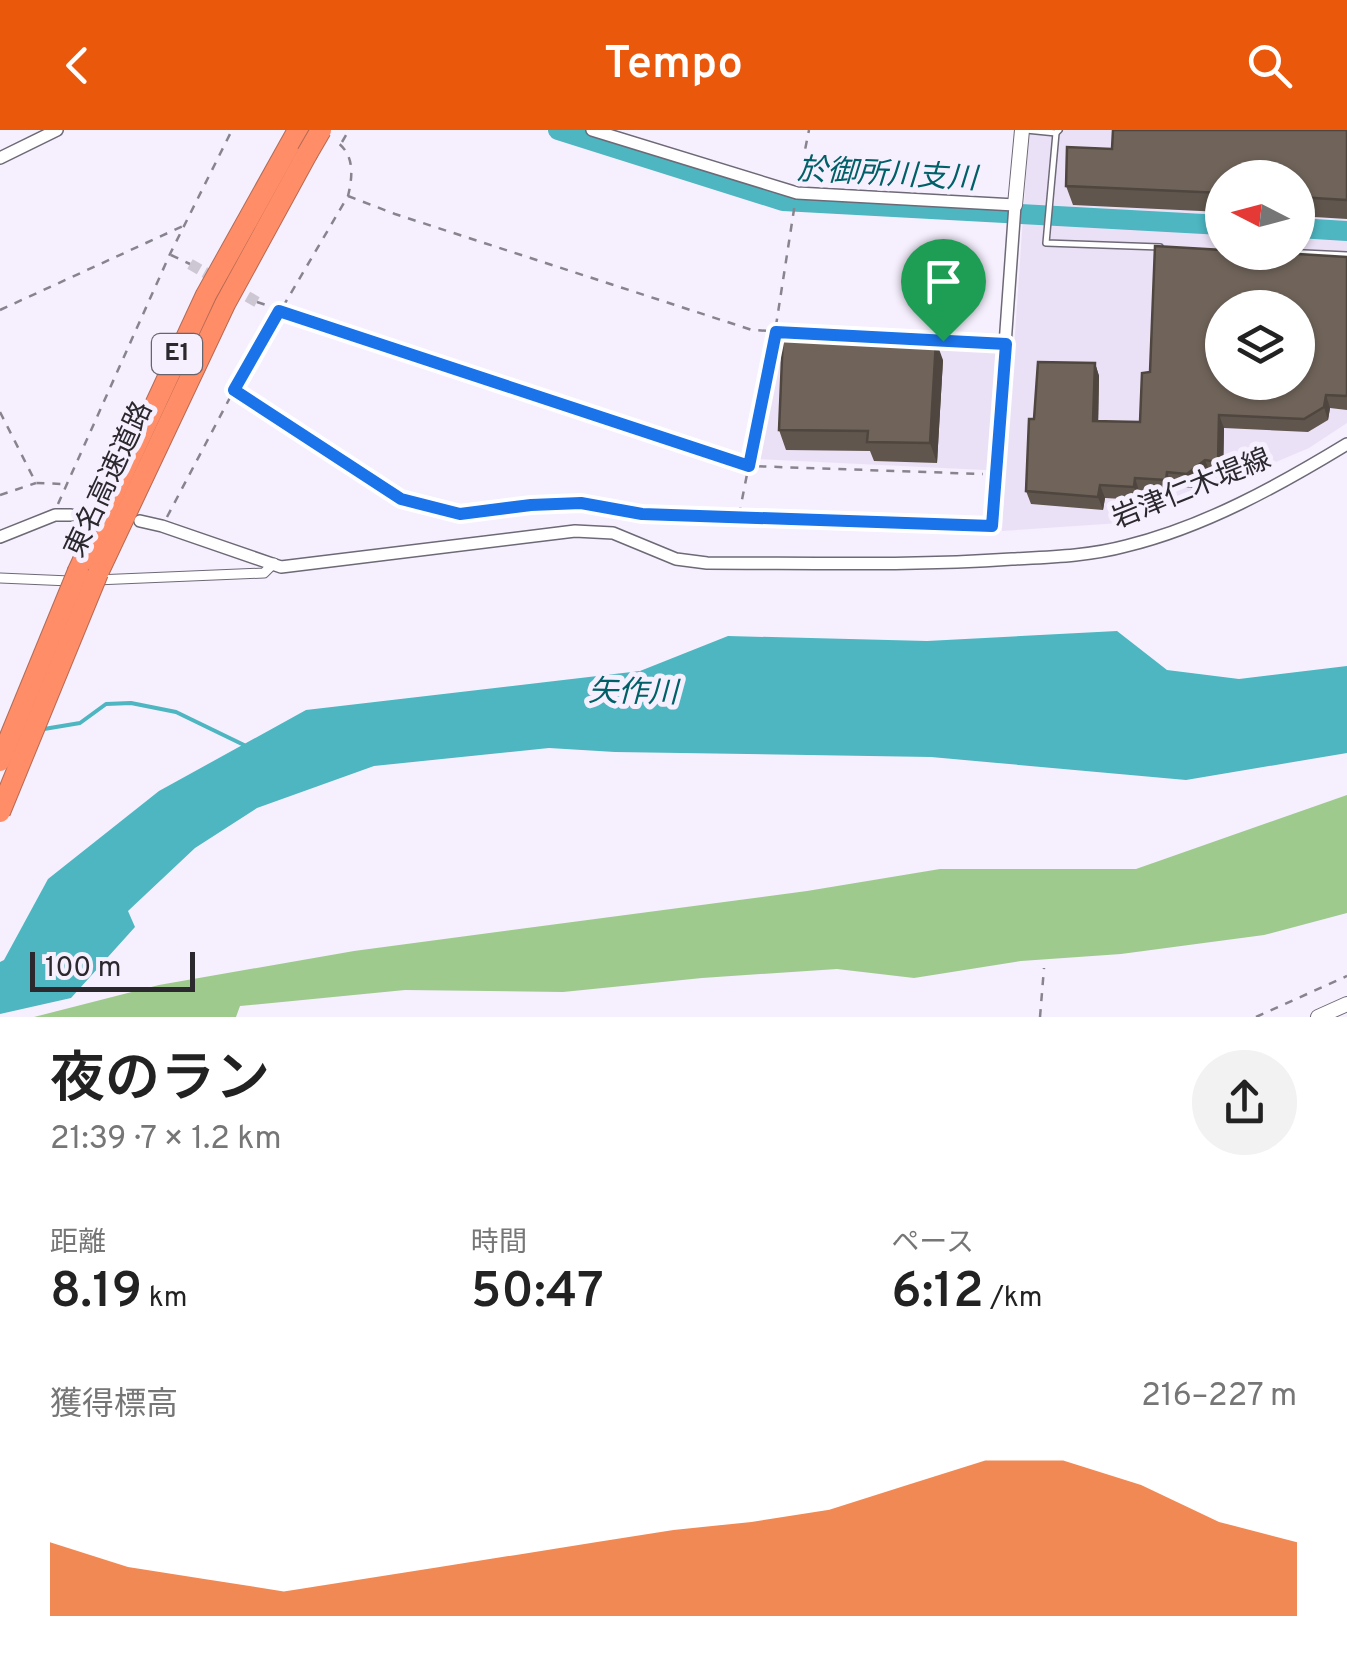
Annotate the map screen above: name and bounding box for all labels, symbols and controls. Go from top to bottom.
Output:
text: Tempo [604,37,743,94]
icon: back [50,38,105,93]
icon: search [1242,38,1297,93]
water label: 於御所川支川 [796,153,981,199]
north arrow [1205,160,1315,270]
map controls [1205,160,1315,400]
pin [901,239,986,342]
icon: arrive [916,254,971,309]
button: layers [1205,290,1315,400]
road number: E1 [152,334,202,374]
street label: 東名高速道路 [58,396,162,564]
street label: 岩津仁木堤線 [1107,442,1277,538]
water label: 矢作川 [588,675,681,713]
scale bar [30,947,195,991]
text: 100 m [45,951,121,987]
text: 夜のラン [50,1047,270,1117]
button: share [1192,1050,1297,1155]
text: 21:39 · 7 × 1.2 km [50,1120,282,1160]
text: 距離 [50,1226,106,1262]
text: 時間 [471,1226,527,1262]
text: ペース [891,1226,974,1262]
text: 8.19 [50,1262,142,1325]
text: 50:47 [471,1262,604,1325]
text: 6:12 [891,1262,984,1325]
text: km [142,1281,188,1317]
text: /km [984,1281,1043,1317]
text: 216–227 m [1141,1377,1297,1417]
text: 獲得標高 [50,1386,178,1426]

